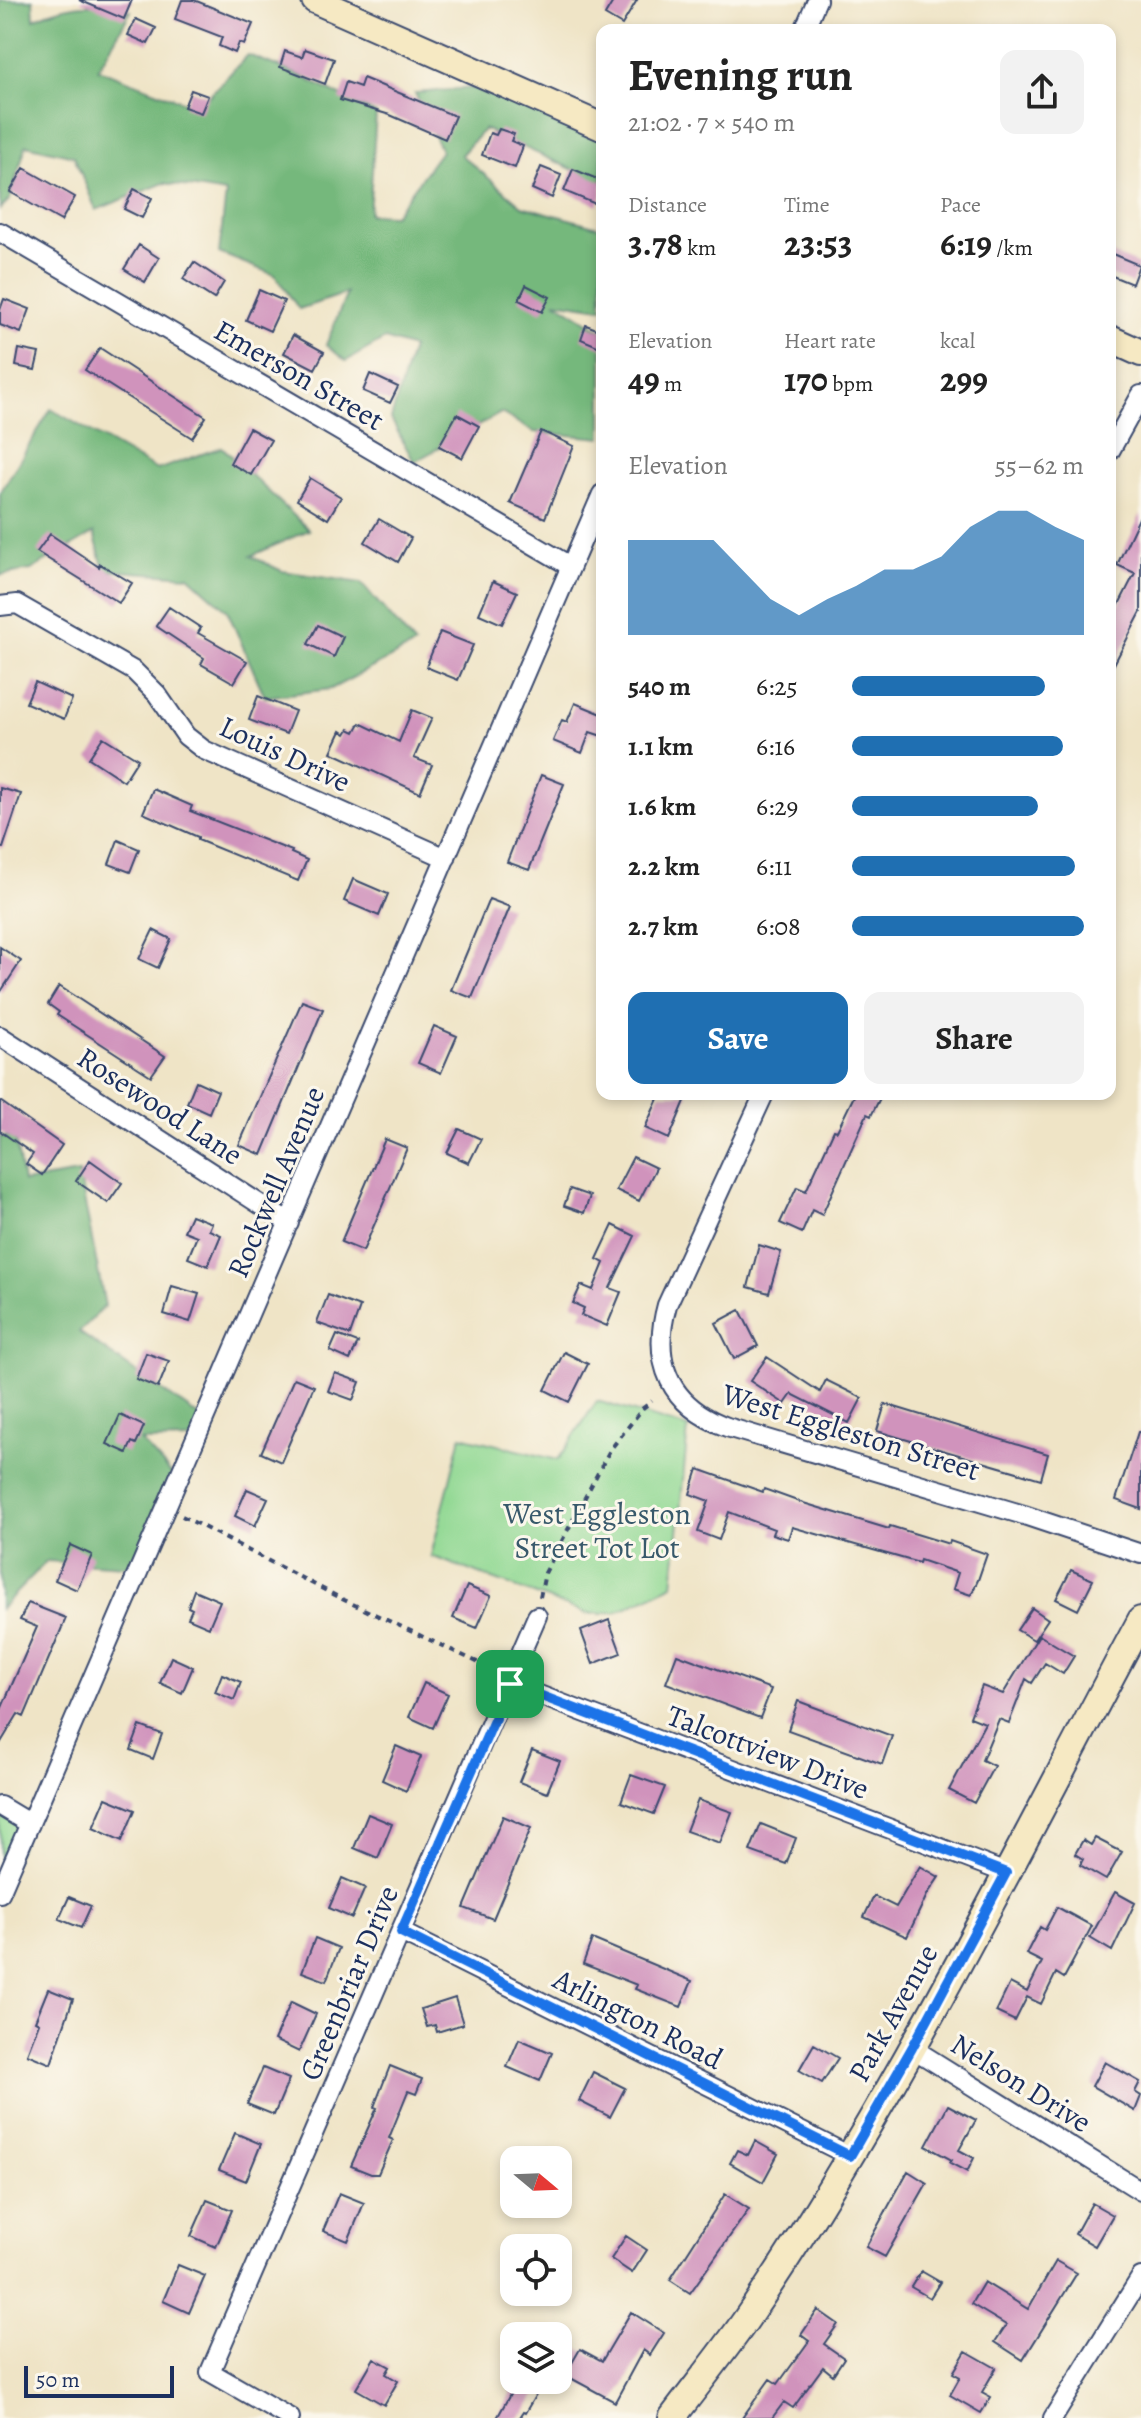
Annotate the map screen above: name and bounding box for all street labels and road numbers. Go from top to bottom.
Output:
street label: Emerson Street [207,310,391,440]
street label: Louis Drive [213,706,357,802]
street label: Rosewood Lane [70,1038,250,1174]
street label: Rockwell Avenue [218,1080,334,1284]
street label: West Eggleston Street [716,1373,985,1490]
street label: Talcottview Drive [661,1695,875,1809]
street label: Greenbriar Drive [290,1880,408,2086]
street label: Park Avenue [839,1937,947,2089]
street label: Arlington Road [545,1959,730,2079]
street label: Nelson Drive [943,2024,1099,2142]

